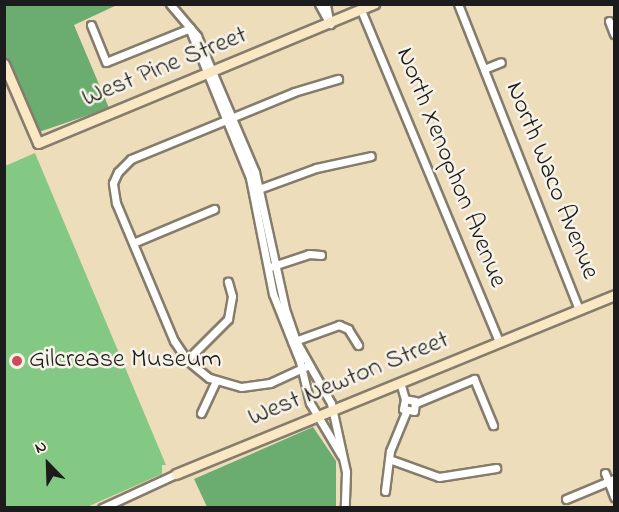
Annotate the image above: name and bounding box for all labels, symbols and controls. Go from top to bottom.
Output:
street label: West Pine Street [78,21,252,115]
street label: North Xenophon Avenue [388,43,512,293]
street label: North Waco Avenue [497,78,605,284]
street label: West Newton Street [244,326,454,434]
place label: Gilcrease Museum [29,345,221,377]
marker: Gilcrease Museum [10,354,24,368]
north arrow [18,434,78,494]
text: N [31,434,51,461]

